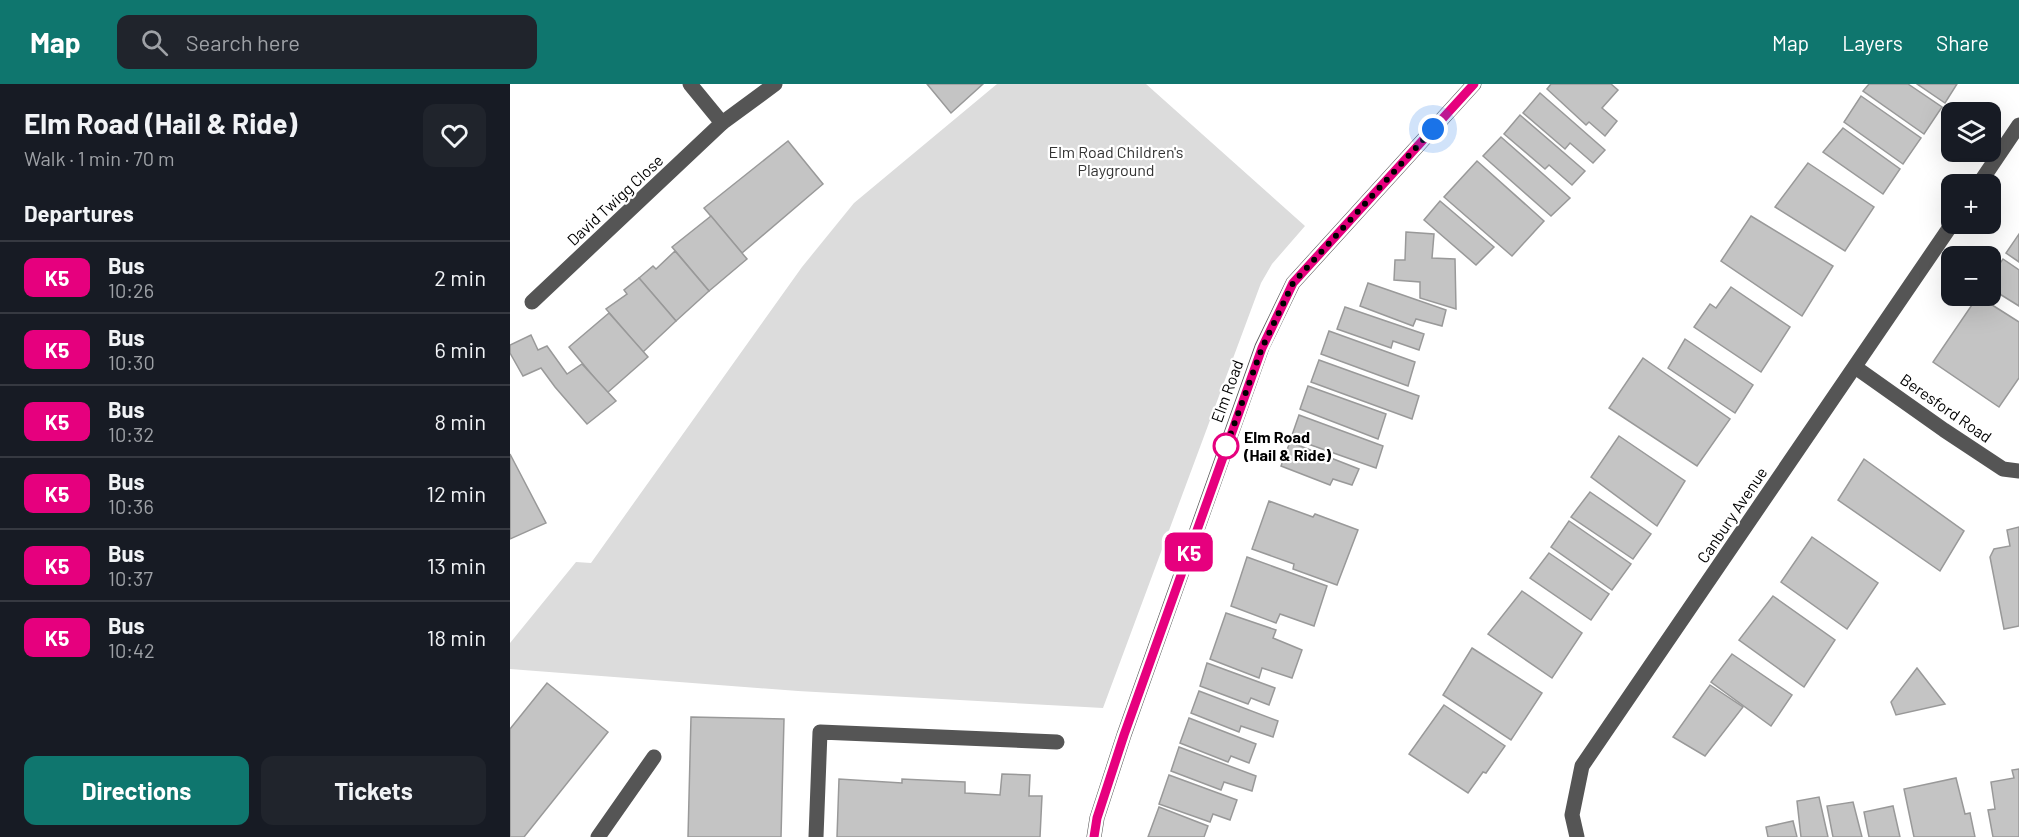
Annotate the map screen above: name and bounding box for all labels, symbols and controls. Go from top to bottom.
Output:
search box [117,15,537,69]
text: Map [30,25,81,59]
icon: search [138,26,171,59]
text: Search here [186,29,300,55]
text: Map [1772,30,1809,55]
text: Layers [1842,30,1903,55]
text: Share [1936,30,1989,55]
map controls [1941,102,2001,306]
button: layers [1941,102,2001,162]
button: heart [423,104,486,167]
text: Elm Road (Hail & Ride) [24,106,297,140]
your location [1418,114,1448,144]
park label: Elm Road Children's Playground [1048,142,1184,179]
text: Walk · 1 min · 70 m [24,146,175,170]
street label: David Twigg Close [563,150,667,249]
button: + [1941,174,2001,234]
text: Departures [24,200,134,226]
button: − [1941,246,2001,306]
text: Bus [108,252,145,278]
text: 2 min [434,264,486,290]
text: K5 [45,265,69,290]
text: 10:26 [108,278,154,302]
text: Bus [108,324,145,350]
text: 6 min [435,336,486,362]
text: K5 [45,337,69,362]
text: 10:30 [108,350,155,374]
street label: Elm Road [1206,357,1247,425]
street label: Beresford Road [1897,369,1996,446]
text: Bus [108,396,145,422]
text: 8 min [434,408,486,434]
text: K5 [45,409,69,434]
text: 10:32 [108,422,154,446]
place label: Elm Road (Hail & Ride) [1243,427,1331,464]
marker: Elm Road (Hail & Ride) [1213,433,1239,459]
street label: Canbury Avenue [1693,463,1771,566]
text: Bus [108,468,145,494]
text: 12 min [426,480,486,506]
text: K5 [45,481,69,506]
text: 10:36 [108,494,154,518]
line badge: K5 [1162,532,1216,572]
text: Bus [108,540,145,566]
text: K5 [1177,540,1201,565]
text: 13 min [427,552,486,578]
text: K5 [45,553,69,578]
text: 10:37 [108,566,153,590]
text: Bus [108,612,145,638]
text: 18 min [427,624,486,650]
text: K5 [45,625,69,650]
text: 10:42 [108,638,155,662]
button: Directions [24,756,249,825]
button: Tickets [261,756,486,825]

